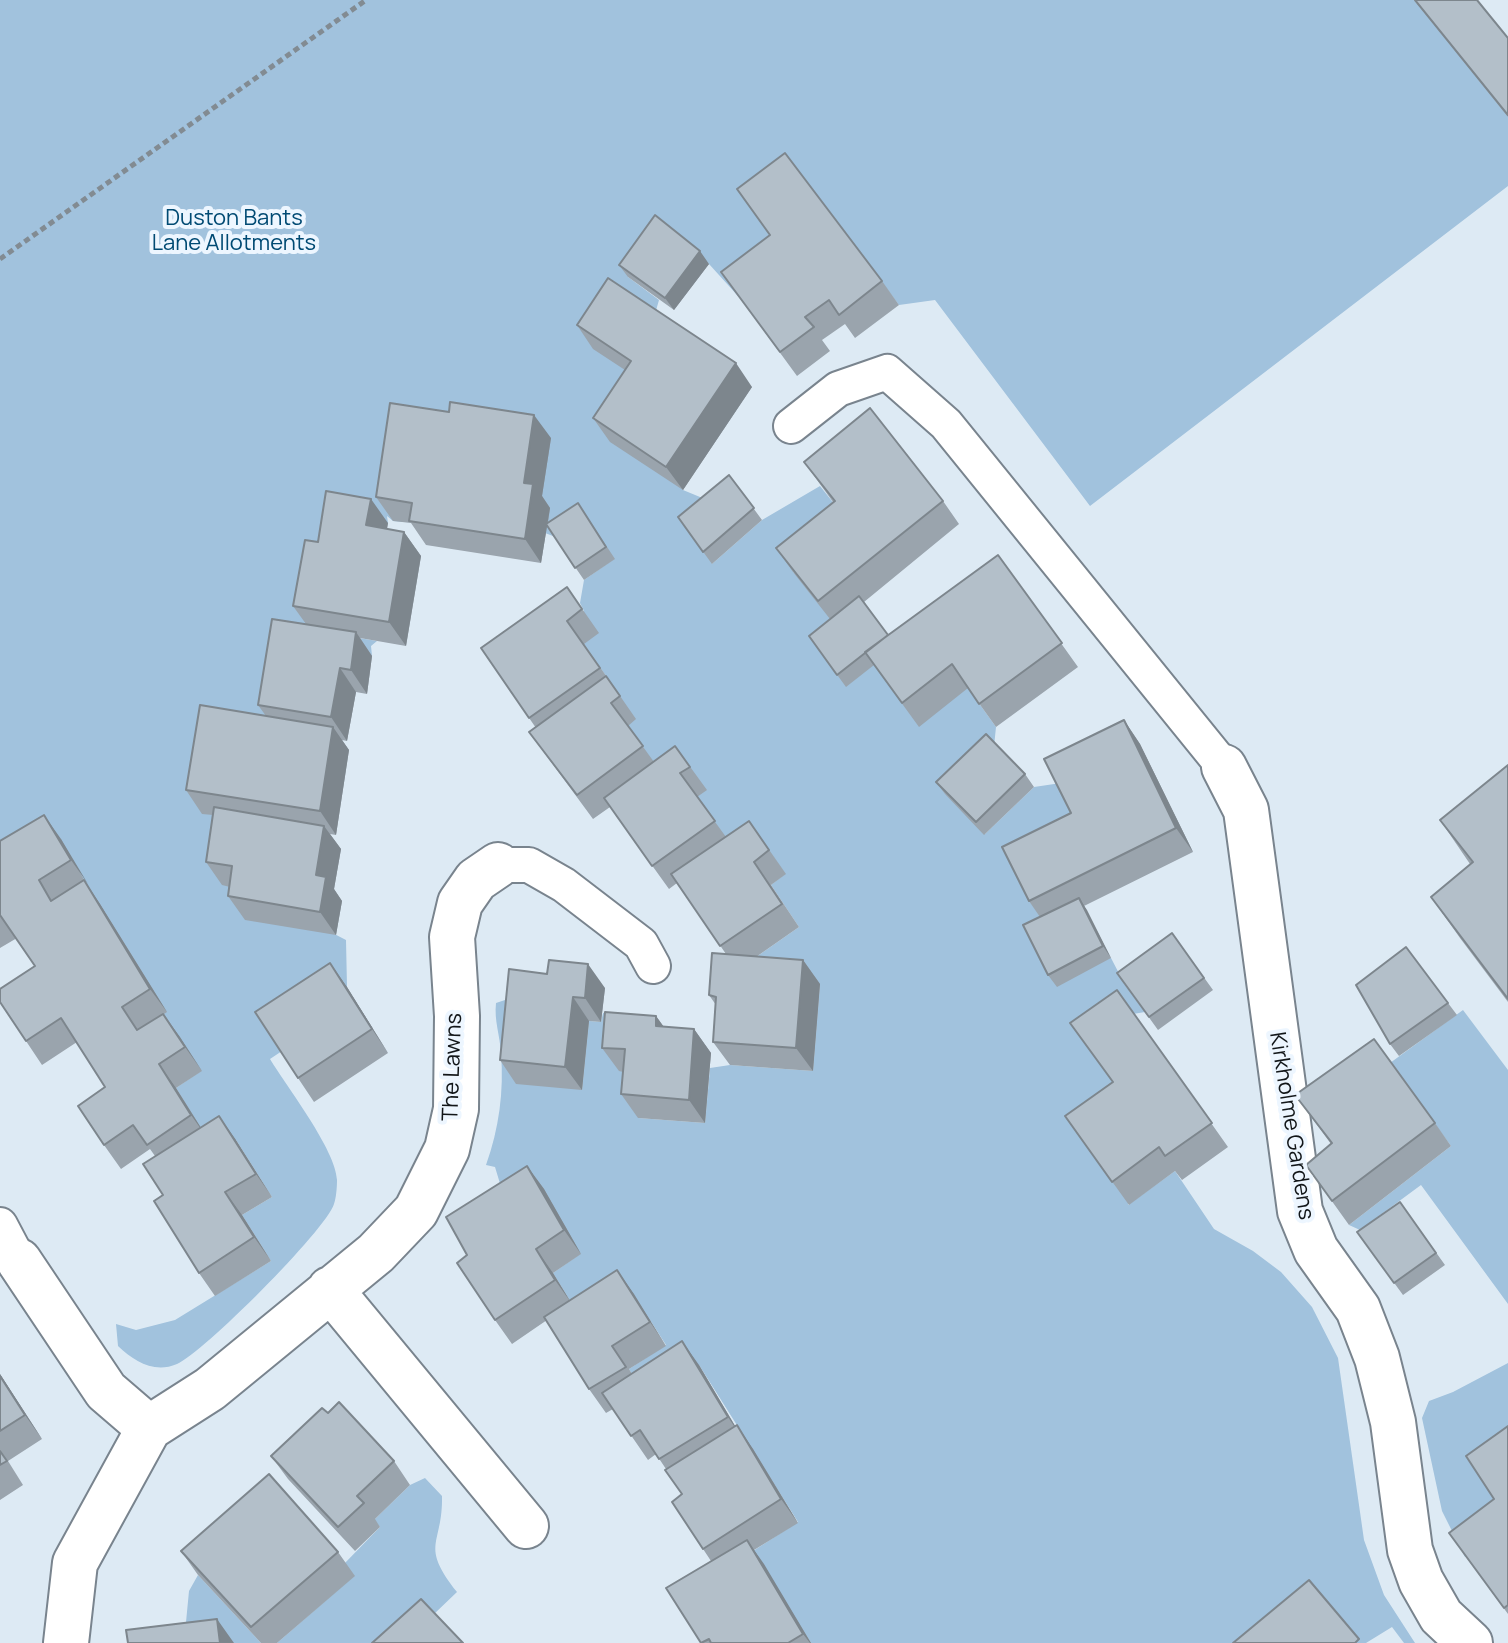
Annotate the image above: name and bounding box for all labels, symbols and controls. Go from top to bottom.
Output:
park label: Duston Bants Lane Allotments [152,206,316,258]
street label: The Lawns [438,1013,468,1121]
street label: Kirkholme Gardens [1263,1030,1319,1222]

